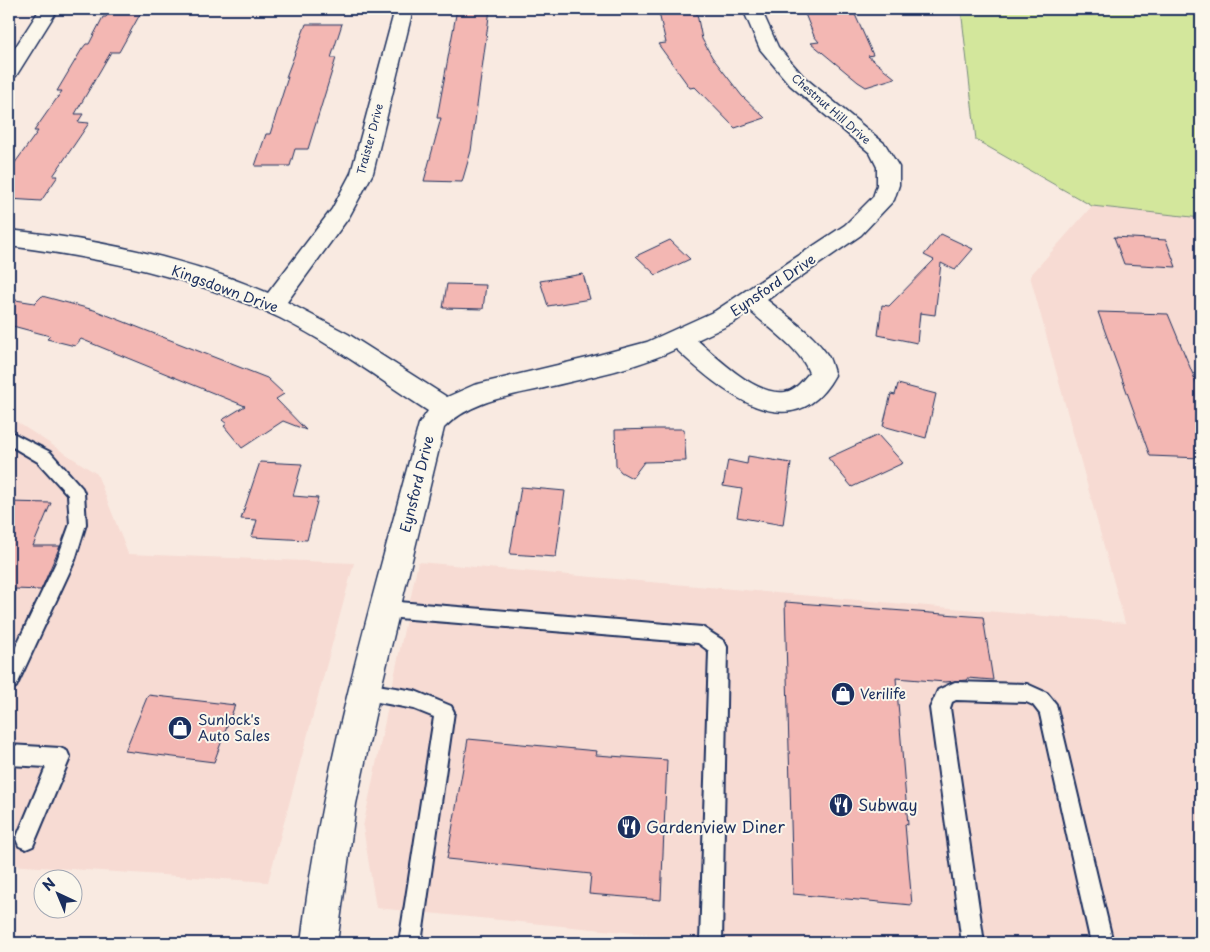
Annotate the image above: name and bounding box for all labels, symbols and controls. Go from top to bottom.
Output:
street label: Chestnut Hill Drive [788,69,875,148]
street label: Traister Drive [352,101,387,176]
street label: Eynsford Drive [726,248,820,321]
street label: Kingsdown Drive [169,259,282,318]
street label: Eynsford Drive [394,433,439,535]
shop icon: Verilife [830,681,856,707]
place label: Verilife [860,683,906,704]
place label: Sunlock's Auto Sales [198,709,270,746]
shop icon: Sunlock's Auto Sales [167,715,193,741]
restaurant icon: Subway [828,792,854,818]
place label: Subway [858,792,917,816]
restaurant icon: Gardenview Diner [616,814,642,840]
place label: Gardenview Diner [646,814,786,838]
north arrow [32,870,82,920]
text: N [37,873,60,896]

